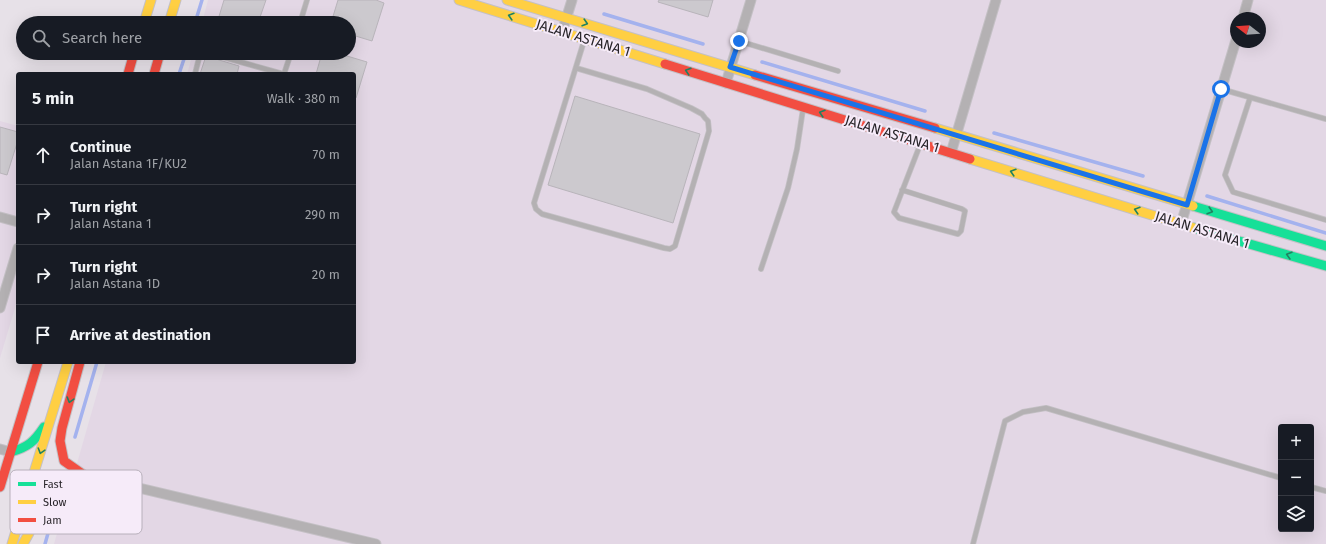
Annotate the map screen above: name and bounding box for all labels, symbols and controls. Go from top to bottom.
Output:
one-way arrow [507,12,514,21]
north arrow [1230,12,1266,48]
search box [16,16,356,60]
street label: JALAN ASTANA 1 [534,16,632,60]
one-way arrow [581,18,588,27]
icon: search [30,27,52,49]
text: Search here [62,29,142,47]
route end [730,32,748,50]
one-way arrow [685,67,692,76]
route start [1212,80,1230,98]
text: 5 min [32,88,74,109]
text: Walk · 380 m [267,91,340,106]
one-way arrow [819,109,826,117]
street label: JALAN ASTANA 1 [843,112,941,156]
text: Continue [70,138,131,156]
icon: ahead [32,144,54,166]
text: 70 m [313,147,340,162]
text: Jalan Astana 1F/KU2 [70,156,187,171]
one-way arrow [1010,168,1017,177]
text: Turn right [70,198,137,216]
icon: right [32,204,54,226]
one-way arrow [1134,206,1141,215]
one-way arrow [1206,206,1213,215]
text: 290 m [305,207,340,222]
street label: JALAN ASTANA 1 [1153,208,1251,252]
text: Jalan Astana 1 [70,216,152,231]
one-way arrow [1285,251,1292,260]
text: Turn right [70,258,137,276]
icon: right [32,264,54,286]
text: 20 m [312,267,340,282]
text: Jalan Astana 1D [70,276,160,291]
icon: arrive [32,324,54,346]
text: Arrive at destination [70,326,211,344]
one-way arrow [66,396,75,403]
map controls [1278,424,1314,532]
button: + [1278,424,1314,460]
one-way arrow [37,447,46,454]
button: − [1278,460,1314,496]
legend [10,470,142,534]
text: Fast [43,478,63,491]
text: Slow [43,496,67,509]
button: layers [1278,496,1314,532]
text: Jam [43,514,62,527]

